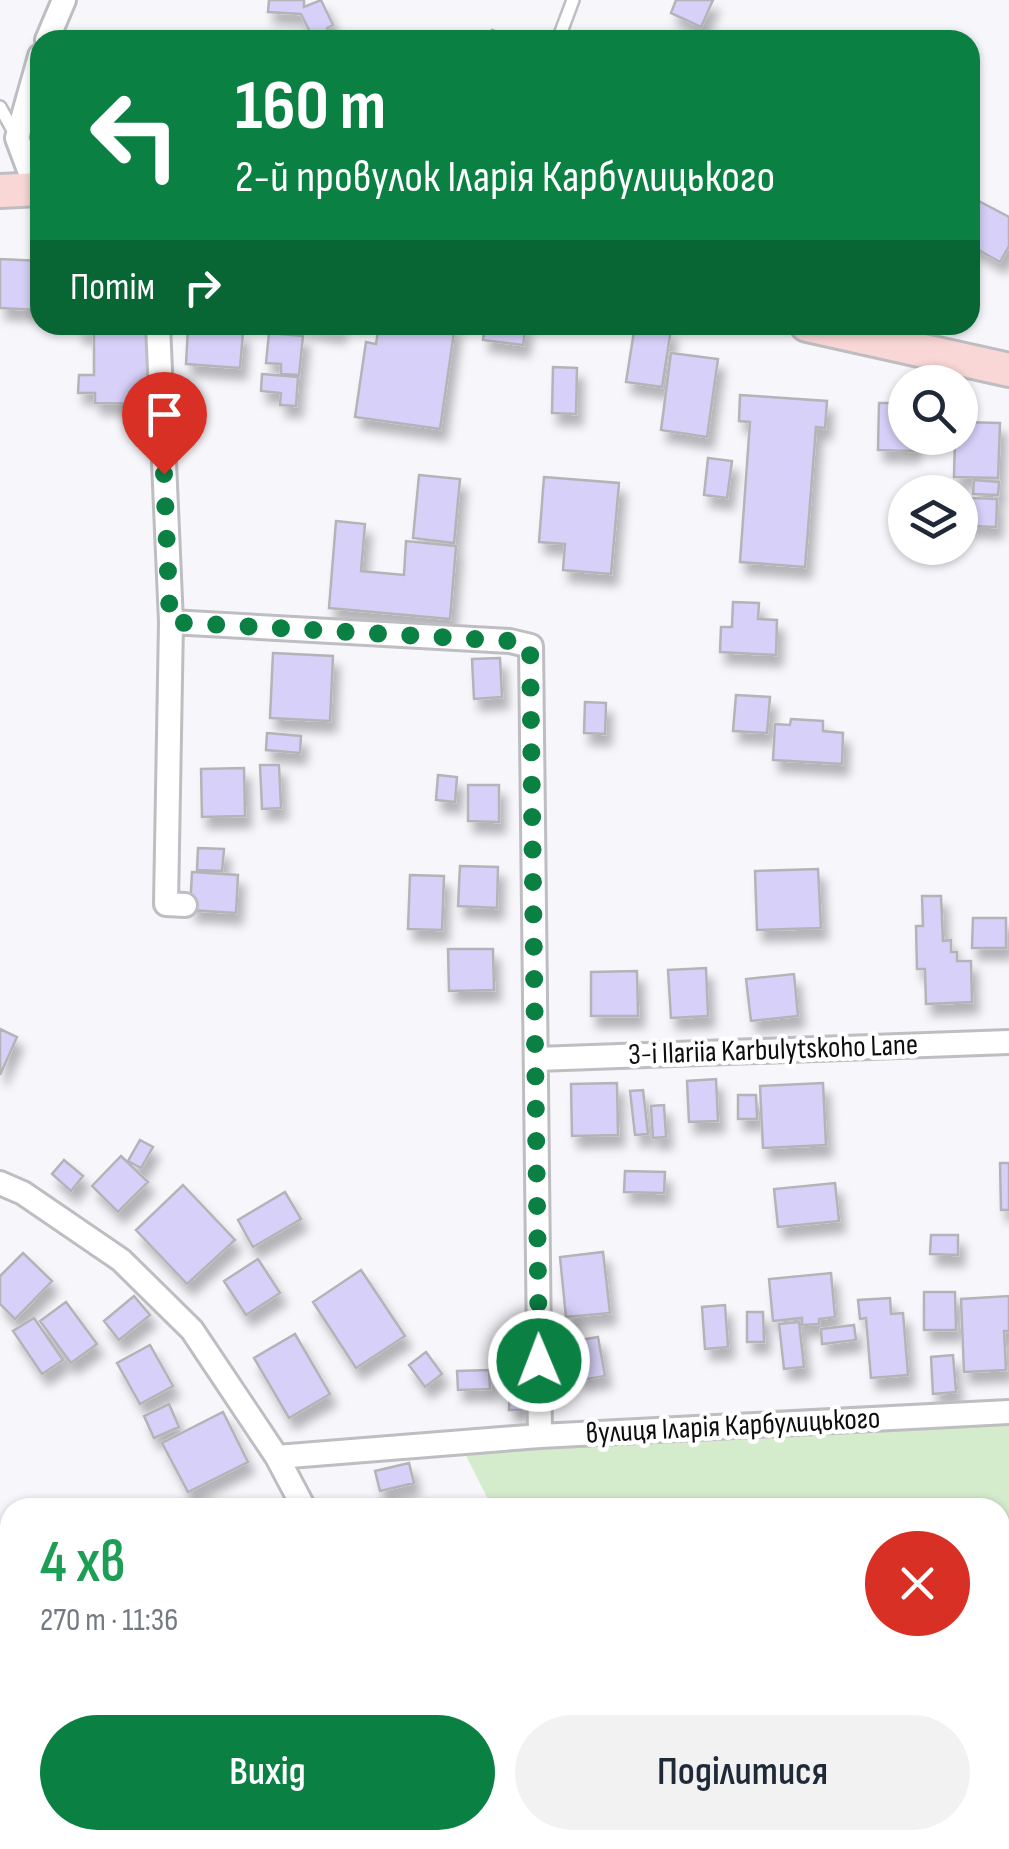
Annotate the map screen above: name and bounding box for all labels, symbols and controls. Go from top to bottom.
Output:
text: 160 m [235,65,386,149]
icon: left [70,70,200,200]
text: 2-й провулок Іларія Карбулицького [235,150,775,205]
icon: right [175,260,230,315]
text: Потім [70,265,155,310]
map controls [888,365,978,565]
button: search [888,365,978,455]
pin [122,372,207,475]
icon: arrive [137,387,192,442]
button: layers [888,475,978,565]
street label: 3-i Ilariia Karbulytskoho Lane [627,1027,919,1073]
position arrow [487,1309,591,1413]
street label: вулиця Іларія Карбулицького [585,1400,881,1452]
text: 4 хв [40,1527,126,1599]
button: close [865,1531,970,1636]
text: 270 m · 11:36 [40,1601,178,1640]
button: Вихід [40,1715,495,1830]
button: Поділитися [515,1715,970,1830]

